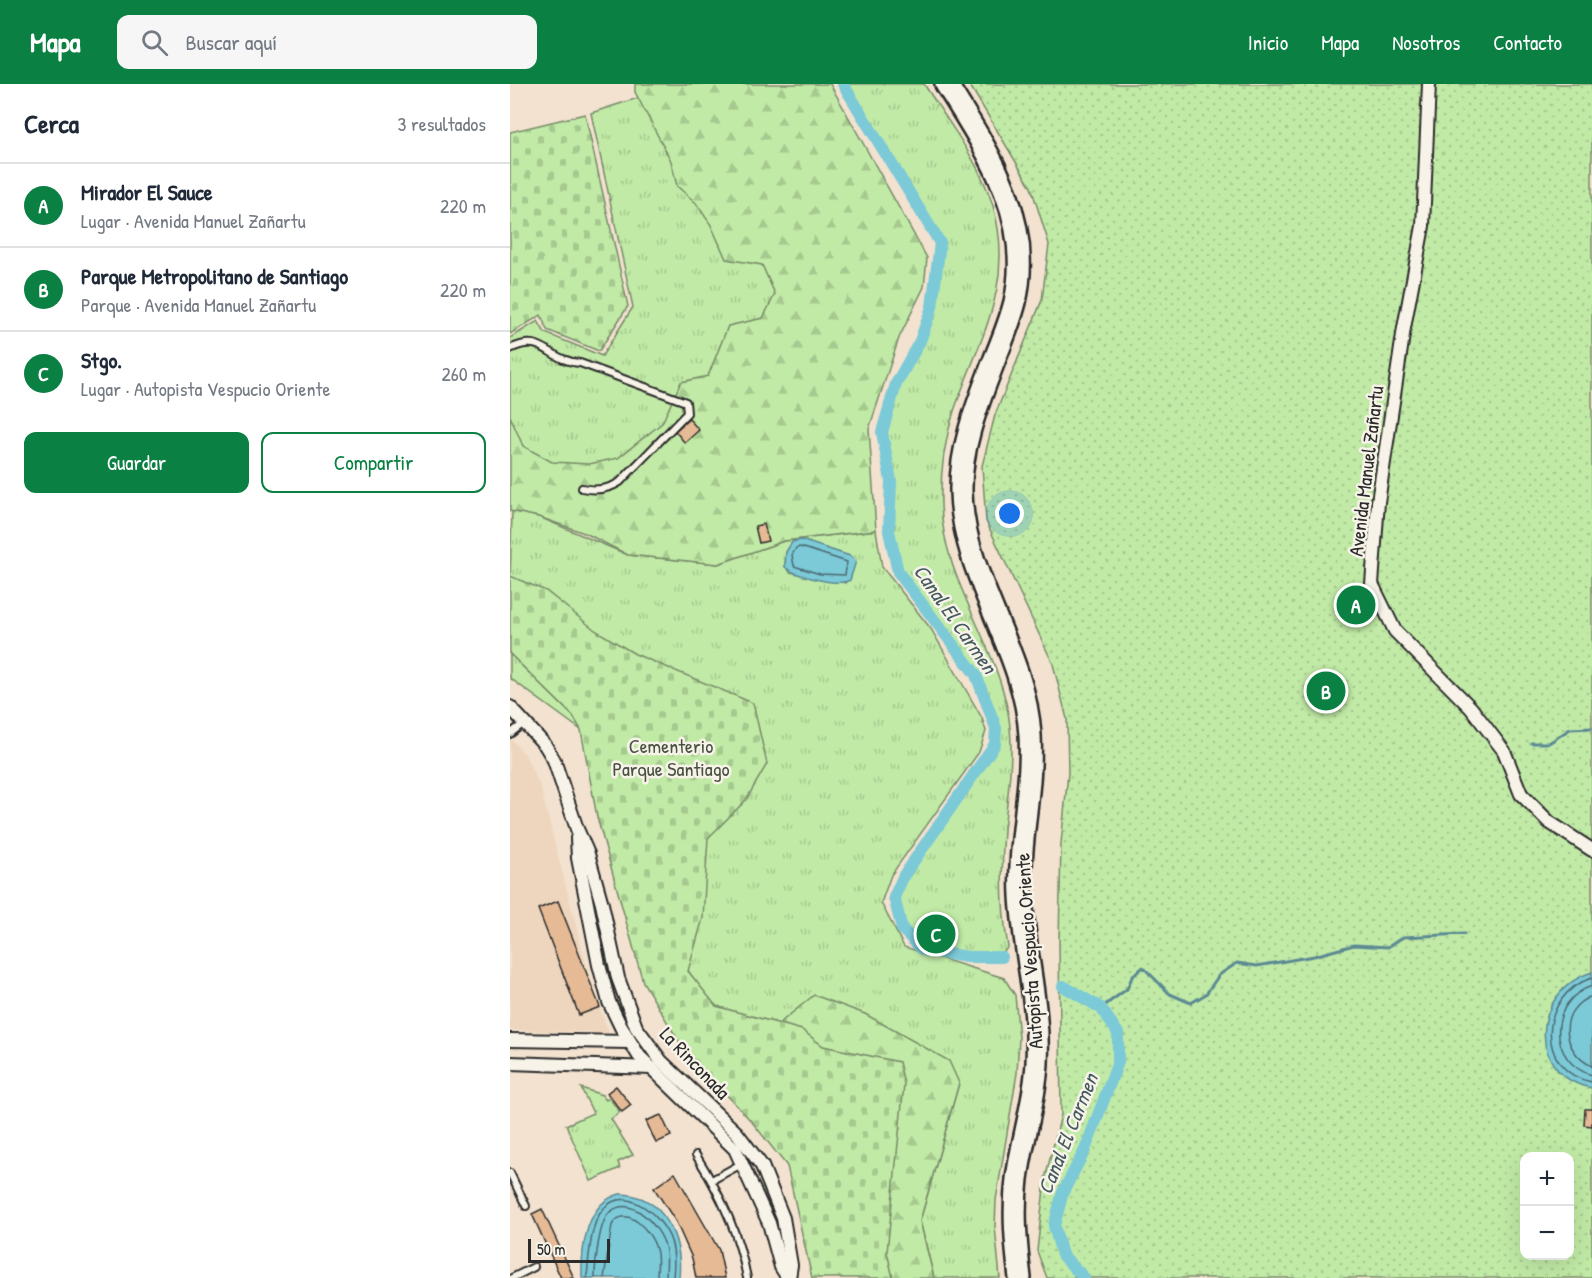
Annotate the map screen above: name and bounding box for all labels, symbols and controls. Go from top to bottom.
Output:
search box [117,15,537,69]
text: Mapa [30,23,81,61]
icon: search [138,26,171,59]
text: Buscar aquí [186,27,277,57]
text: Inicio [1248,28,1288,57]
text: Mapa [1321,28,1359,57]
text: Nosotros [1392,28,1460,57]
text: Contacto [1493,28,1562,57]
text: Cerca [24,106,79,141]
text: 3 resultados [397,110,486,137]
text: Mirador El Sauce [81,177,213,207]
text: A [39,192,48,219]
text: 220 m [440,192,486,219]
text: Lugar · Avenida Manuel Zañartu [81,207,306,234]
text: Parque Metropolitano de Santiago [81,261,348,291]
text: B [38,276,49,303]
text: 220 m [440,276,486,303]
text: Parque · Avenida Manuel Zañartu [81,291,316,318]
text: Stgo. [81,345,122,375]
text: C [38,360,49,387]
text: 260 m [442,360,486,387]
text: Lugar · Autopista Vespucio Oriente [81,375,330,402]
street label: Avenida Manuel Zañartu [1342,384,1389,558]
button: Guardar [24,432,249,493]
button: Compartir [261,432,486,493]
your location [995,499,1024,528]
water label: Canal El Carmen [907,558,1005,680]
pin: A [1336,582,1376,628]
pin: B [1306,668,1346,714]
park label: Cementerio Parque Santiago [612,732,730,782]
street label: Autopista Vespucio Oriente [1008,852,1049,1050]
pin: C [916,912,956,956]
street label: La Rinconada [654,1021,737,1105]
water label: Canal El Carmen [1030,1068,1105,1198]
map controls [1520,1152,1574,1260]
button: + [1520,1152,1574,1206]
button: − [1520,1206,1574,1260]
scale bar [528,1236,610,1264]
text: 50 m [537,1238,566,1260]

